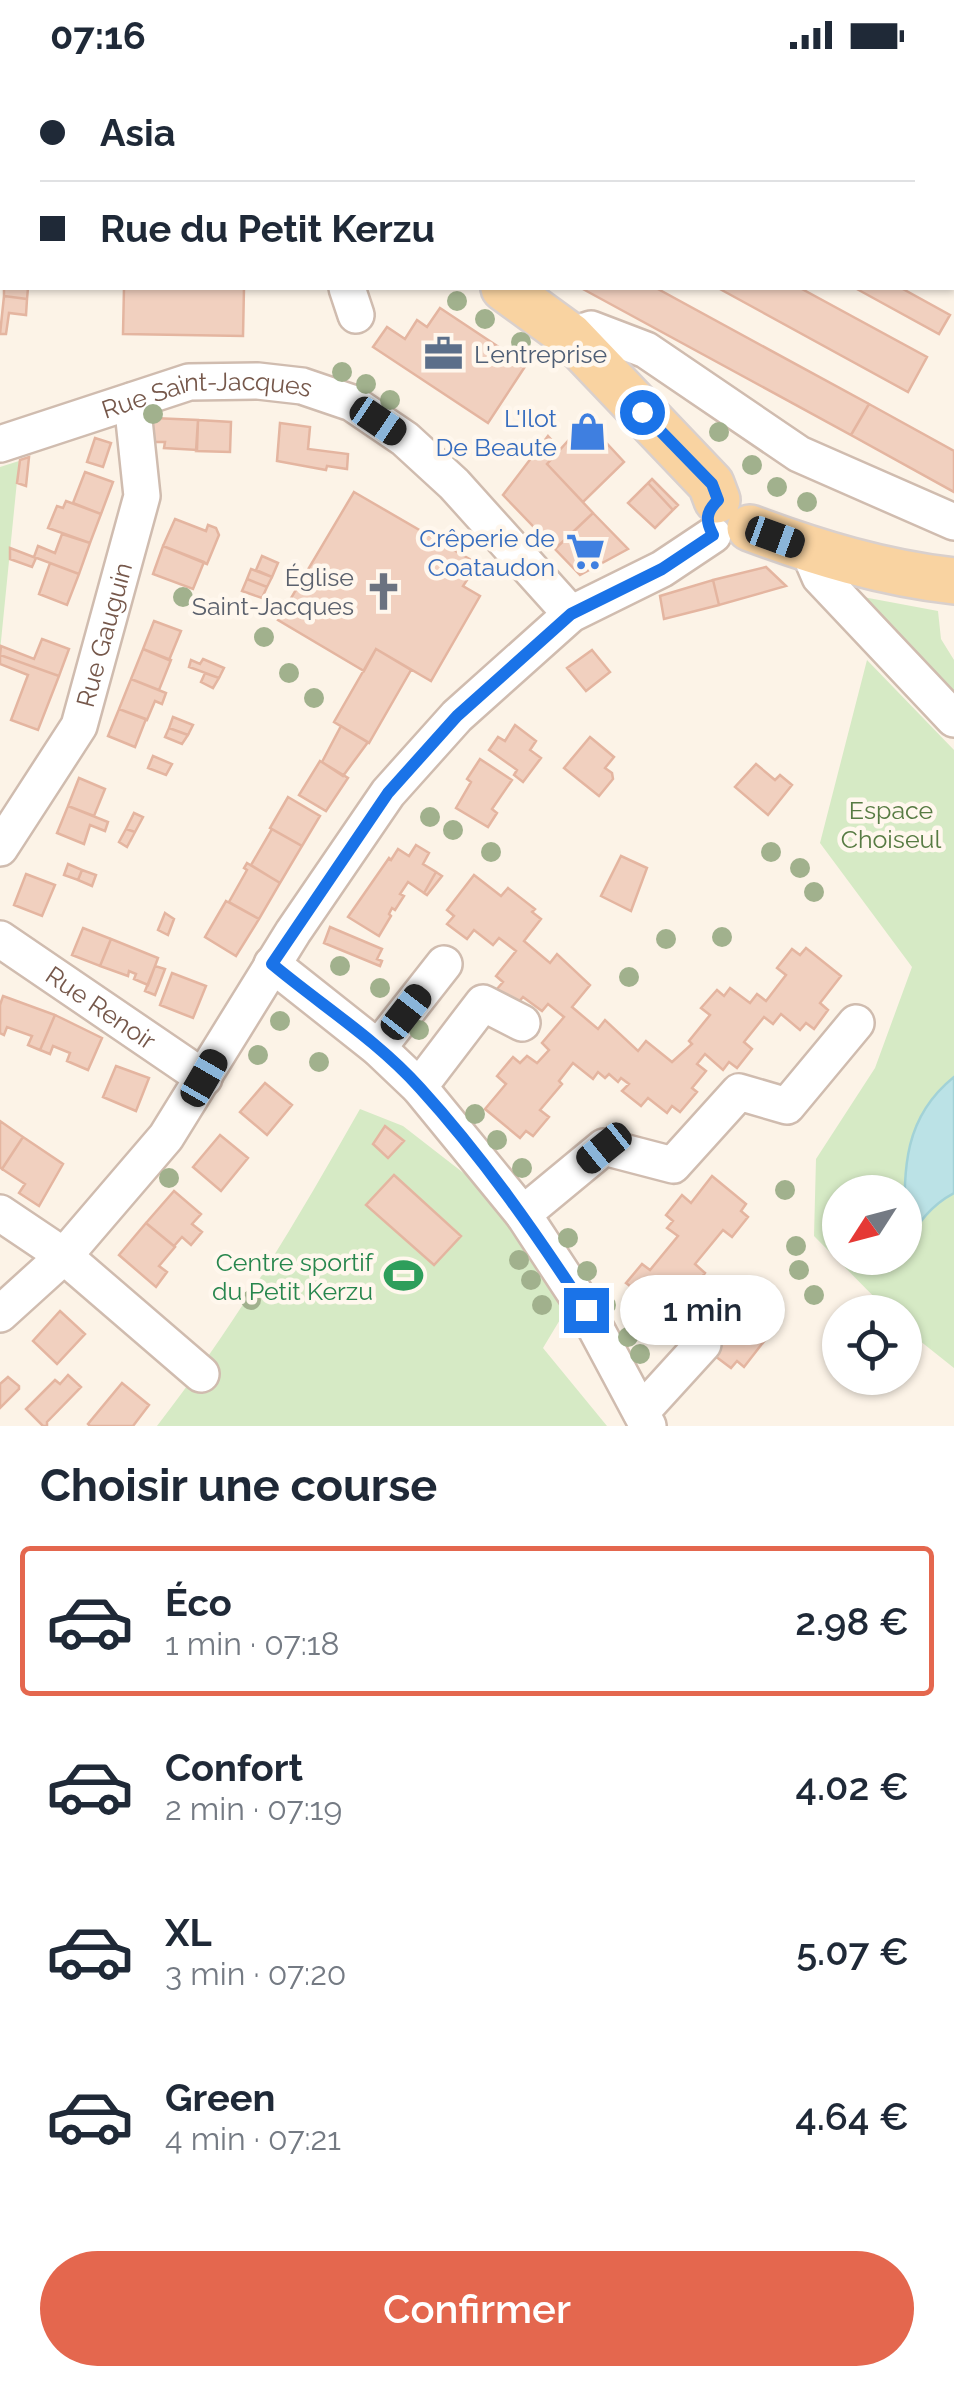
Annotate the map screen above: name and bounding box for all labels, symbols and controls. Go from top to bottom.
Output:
text: 07:16 [50,13,146,58]
text: Asia [100,110,176,155]
text: Rue du Petit Kerzu [100,206,435,251]
office icon: L'entreprise [423,333,465,375]
place label: L'entreprise [474,339,607,369]
street label: Rue Saint-Jacques [98,366,316,425]
route start [620,390,665,435]
car [345,392,411,450]
place label: L'Ilot De Beaute [435,403,558,462]
shop icon: L'Ilot De Beaute [566,411,608,453]
car [742,513,808,561]
place label: Crêperie de Coataudon [419,523,555,582]
supermarket icon: Crêperie de Coataudon [564,531,606,573]
street label: Rue Gauguin [70,559,138,710]
place label: Église Saint-Jacques [192,562,354,621]
church icon: Église Saint-Jacques [363,570,405,612]
park label: Espace Choiseul [841,795,941,854]
street label: Rue Renoir [40,960,162,1056]
car [376,979,436,1045]
car [176,1045,232,1111]
car [571,1117,637,1179]
north arrow [822,1175,922,1275]
map controls [822,1175,922,1395]
place label: Centre sportif du Petit Kerzu [212,1247,375,1306]
sports icon: Centre sportif du Petit Kerzu [382,1255,424,1297]
callout: 1 min [621,1275,786,1345]
route end [564,1288,609,1333]
text: 1 min [663,1291,742,1328]
button: locate [822,1295,922,1395]
text: Choisir une course [40,1459,437,1512]
icon: car [45,1576,135,1666]
text: Éco [165,1580,232,1625]
text: 2.98 € [795,1599,909,1644]
text: 1 min · 07:18 [165,1625,339,1662]
icon: car [45,1741,135,1831]
text: Confort [165,1745,303,1790]
text: 4.02 € [796,1764,909,1809]
text: 2 min · 07:19 [165,1790,342,1827]
icon: car [45,1906,135,1996]
text: XL [165,1910,212,1955]
text: 5.07 € [796,1929,909,1974]
text: 3 min · 07:20 [165,1955,346,1992]
icon: car [45,2071,135,2161]
text: Green [165,2075,275,2120]
text: 4.64 € [795,2094,909,2139]
text: 4 min · 07:21 [165,2120,341,2157]
button: Confirmer [40,2251,914,2366]

